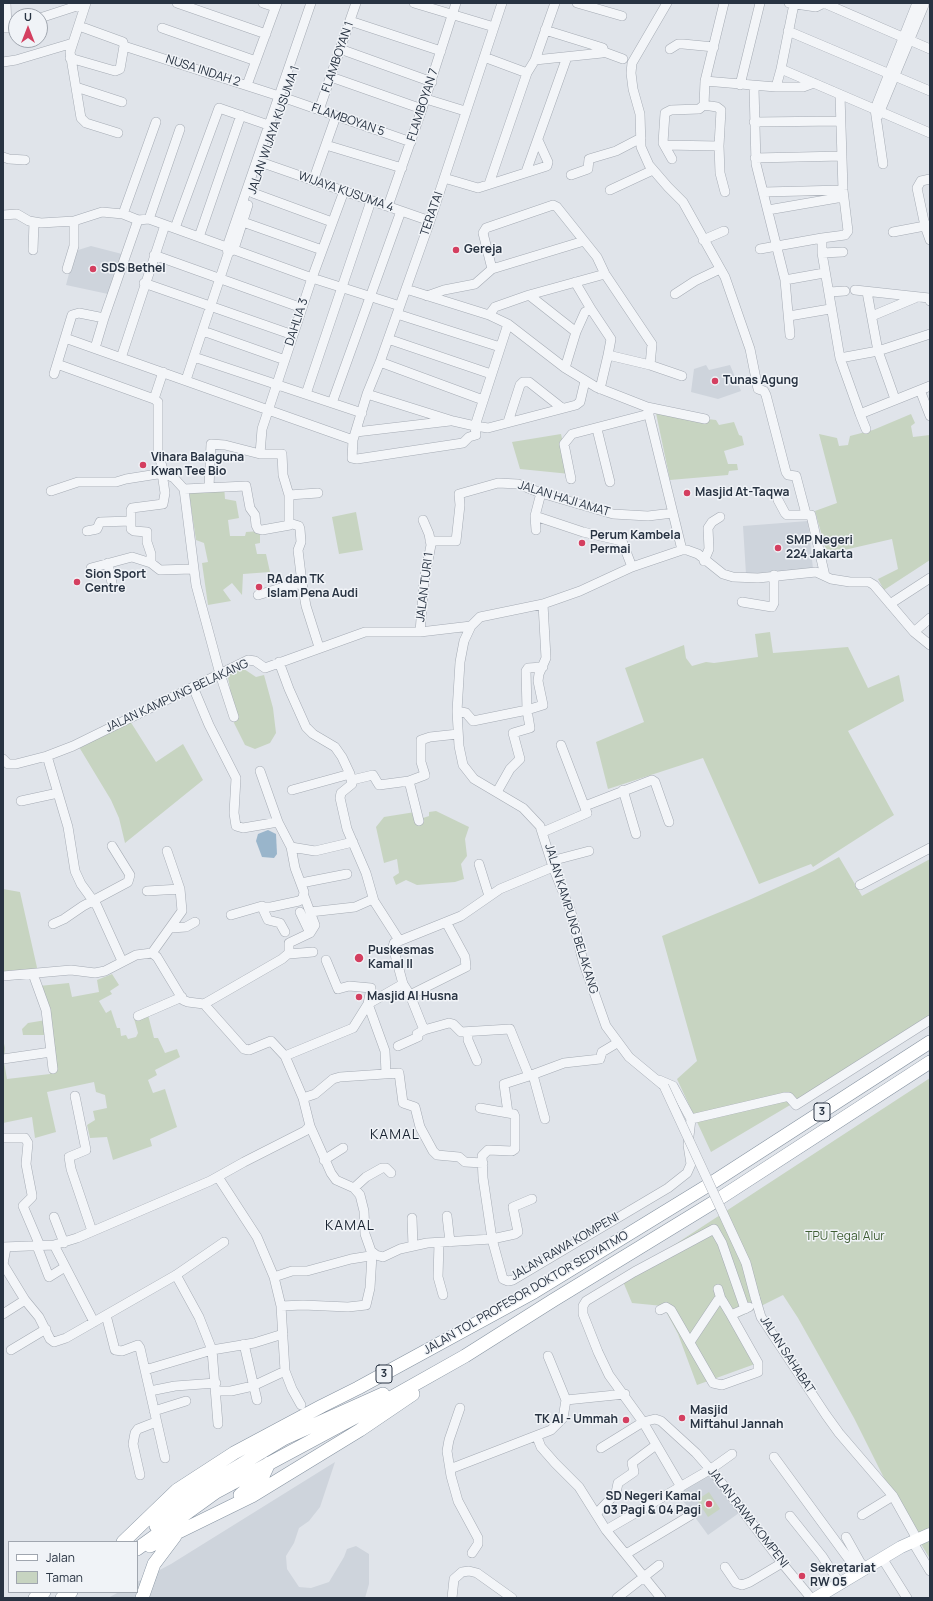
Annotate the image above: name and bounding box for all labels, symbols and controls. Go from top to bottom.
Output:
north arrow [8,8,48,48]
text: U [24,9,32,24]
street label: FLAMBOYAN 1 [319,20,357,94]
street label: NUSA INDAH 2 [164,52,242,90]
street label: JALAN WIJAYA KUSUMA 1 [245,64,303,196]
street label: FLAMBOYAN 7 [404,67,442,143]
street label: FLAMBOYAN 5 [309,101,387,139]
street label: WIJAYA KUSUMA 4 [296,169,396,215]
street label: TERATAI [418,190,446,238]
place label: Gereja [464,243,502,257]
marker: Gereja [451,245,461,255]
place label: SDS Bethel [101,262,166,276]
marker: SDS Bethel [88,264,98,274]
street label: DAHLIA 3 [283,296,311,348]
place label: Tunas Agung [723,374,798,388]
marker: Tunas Agung [710,376,720,386]
place label: Vihara Balaguna Kwan Tee Bio [151,451,244,479]
marker: Vihara Balaguna Kwan Tee Bio [138,460,148,470]
street label: JALAN HAJI AMAT [516,478,612,520]
place label: Masjid At-Taqwa [695,486,789,500]
marker: Masjid At-Taqwa [682,488,692,498]
place label: Perum Kambela Permai [590,529,681,557]
place label: SMP Negeri 224 Jakarta [786,534,853,562]
marker: Perum Kambela Permai [577,538,587,548]
marker: SMP Negeri 224 Jakarta [773,543,783,553]
street label: JALAN TURI 1 [414,551,436,623]
place label: Sion Sport Centre [85,568,146,596]
place label: RA dan TK Islam Pena Audi [267,573,358,601]
marker: Sion Sport Centre [72,577,82,587]
marker: RA dan TK Islam Pena Audi [254,582,264,592]
street label: JALAN KAMPUNG BELAKANG [103,656,251,736]
street label: JALAN KAMPUNG BELAKANG [541,842,601,996]
place label: Puskesmas Kamal II [368,944,434,972]
marker: Puskesmas Kamal II [353,952,365,964]
place label: Masjid Al Husna [367,990,458,1004]
marker: Masjid Al Husna [354,992,364,1002]
road number: 3 [814,1103,830,1121]
district label: KAMAL [370,1127,420,1143]
street label: JALAN RAWA KOMPENI [508,1210,622,1284]
district label: KAMAL [325,1218,375,1234]
street label: JALAN TOL PROFESOR DOKTOR SEDYATMO [421,1228,631,1358]
park label: TPU Tegal Alur [805,1230,885,1244]
street label: JALAN SAHABAT [757,1314,817,1396]
road number: 3 [376,1365,392,1383]
place label: Masjid Miftahul Jannah [690,1404,783,1432]
place label: TK Al - Ummah [535,1413,618,1427]
marker: Masjid Miftahul Jannah [677,1413,687,1423]
marker: TK Al - Ummah [621,1415,631,1425]
street label: JALAN RAWA KOMPENI [705,1465,791,1571]
place label: SD Negeri Kamal 03 Pagi & 04 Pagi [603,1490,701,1518]
marker: SD Negeri Kamal 03 Pagi & 04 Pagi [704,1499,714,1509]
legend [8,1541,138,1593]
text: Jalan [46,1549,75,1566]
place label: Sekretariat RW 05 [810,1562,876,1590]
text: Taman [46,1569,83,1586]
marker: Sekretariat RW 05 [797,1571,807,1581]

